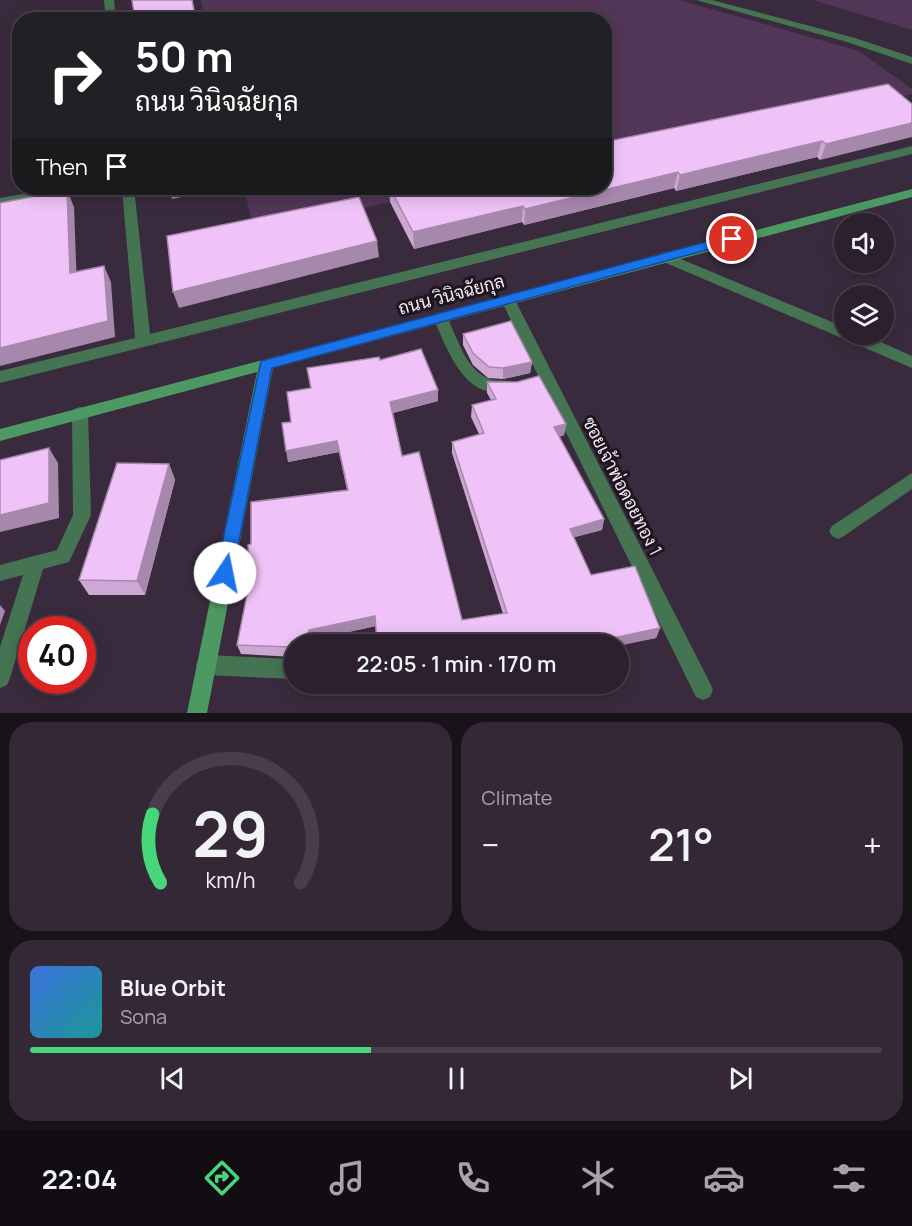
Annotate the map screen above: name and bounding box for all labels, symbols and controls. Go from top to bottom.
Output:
text: 50 m [135,27,233,85]
icon: right [36,36,114,114]
text: ถนน วินิจฉัยกุล [135,82,299,119]
icon: arrive [100,150,133,183]
text: Then [36,152,88,182]
pin [706,213,757,264]
map controls [834,213,894,345]
button: sound [834,213,894,273]
icon: arrive [715,222,748,255]
street label: ถนน วินิจฉัยกุล [395,268,507,321]
button: layers [834,285,894,345]
street label: ซอยเจ้าพ่อดอยทอง 1 [578,413,668,559]
position arrow [193,541,257,605]
speed limit sign: 40 [18,616,96,694]
text: 22:05 · 1 min · 170 m [357,649,556,679]
text: Climate [482,784,553,811]
text: 29 [192,790,268,876]
text: 21° [648,813,714,875]
text: − [482,822,499,867]
text: + [863,822,882,867]
text: km/h [205,866,255,895]
text: Blue Orbit [120,973,226,1003]
text: Sona [120,1003,167,1030]
icon: previous [156,1062,189,1095]
icon: pause [440,1062,473,1095]
icon: next [724,1062,757,1095]
icon: directions [201,1157,243,1199]
icon: music [326,1157,368,1199]
icon: phone [452,1157,494,1199]
icon: climate [577,1157,619,1199]
icon: car [703,1157,745,1199]
icon: filters [828,1157,870,1199]
text: 22:04 [42,1160,117,1197]

